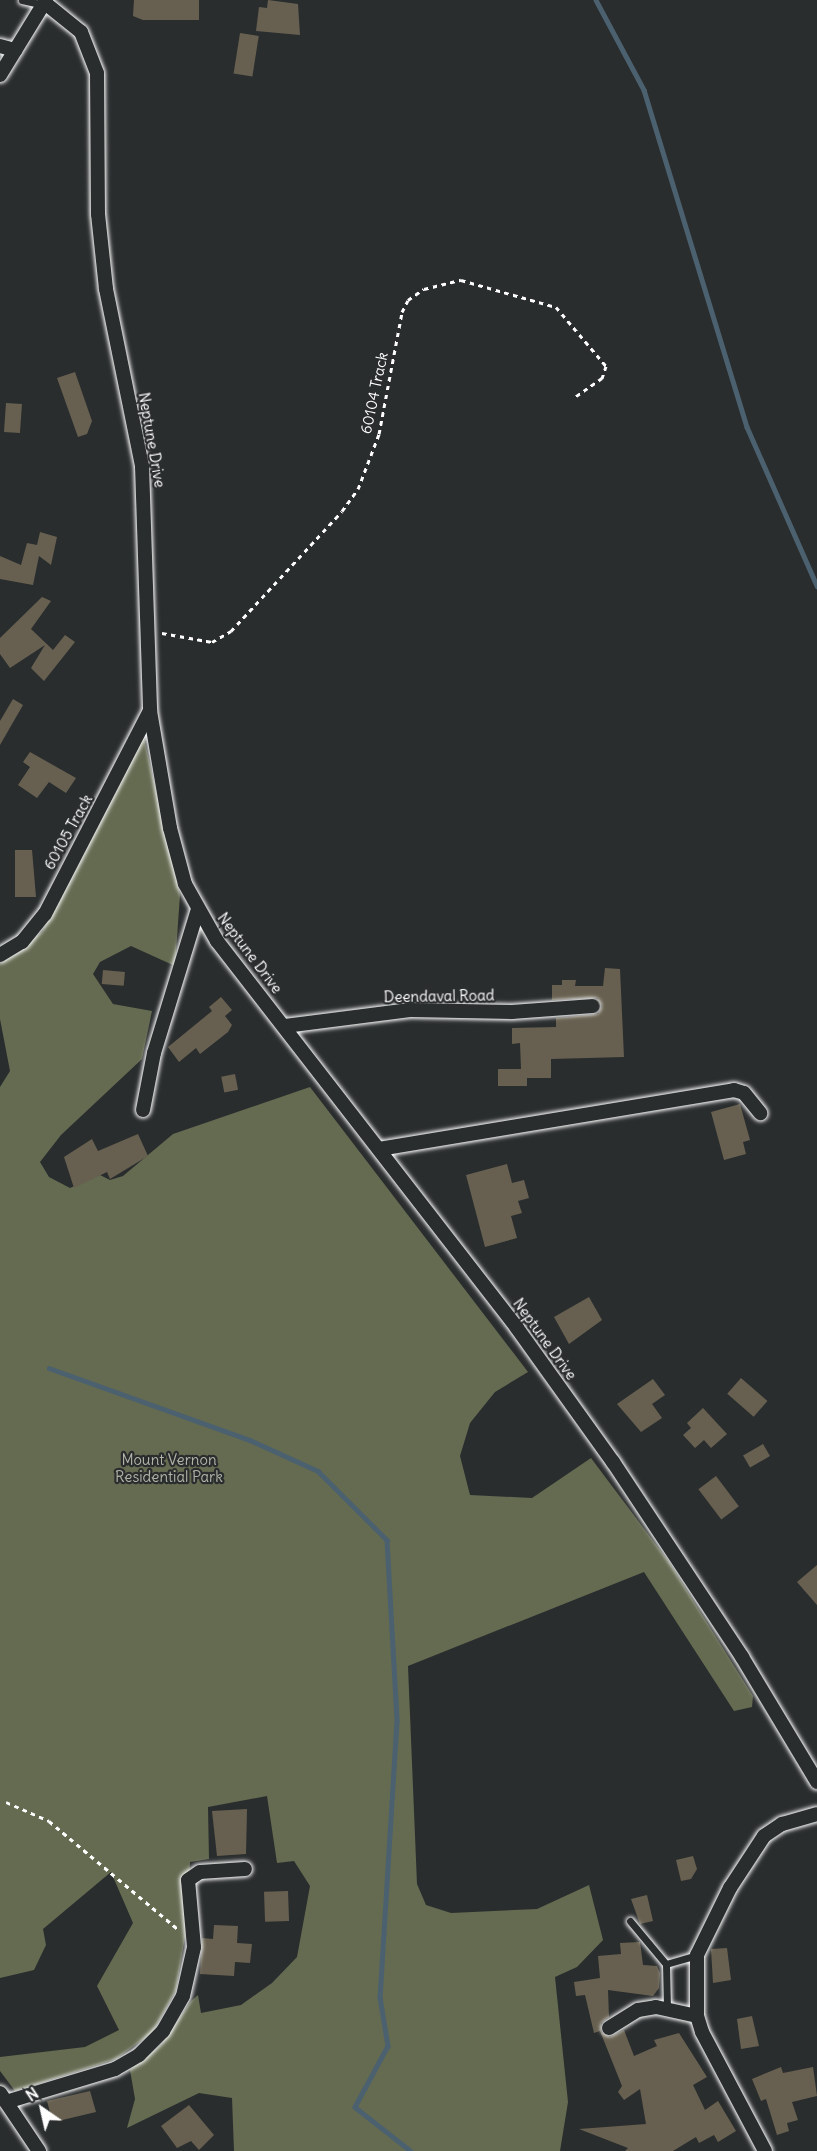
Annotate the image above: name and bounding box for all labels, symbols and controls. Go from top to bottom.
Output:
street label: 60104 Track [357,350,391,436]
street label: Neptune Drive [135,391,169,489]
street label: 60105 Track [40,791,96,873]
street label: Neptune Drive [214,909,286,997]
street label: Deendaval Road [383,986,495,1006]
street label: Neptune Drive [509,1295,581,1383]
park label: Mount Vernon Residential Park [115,1450,223,1485]
north arrow [12,2079,72,2139]
text: N [22,2083,42,2105]

